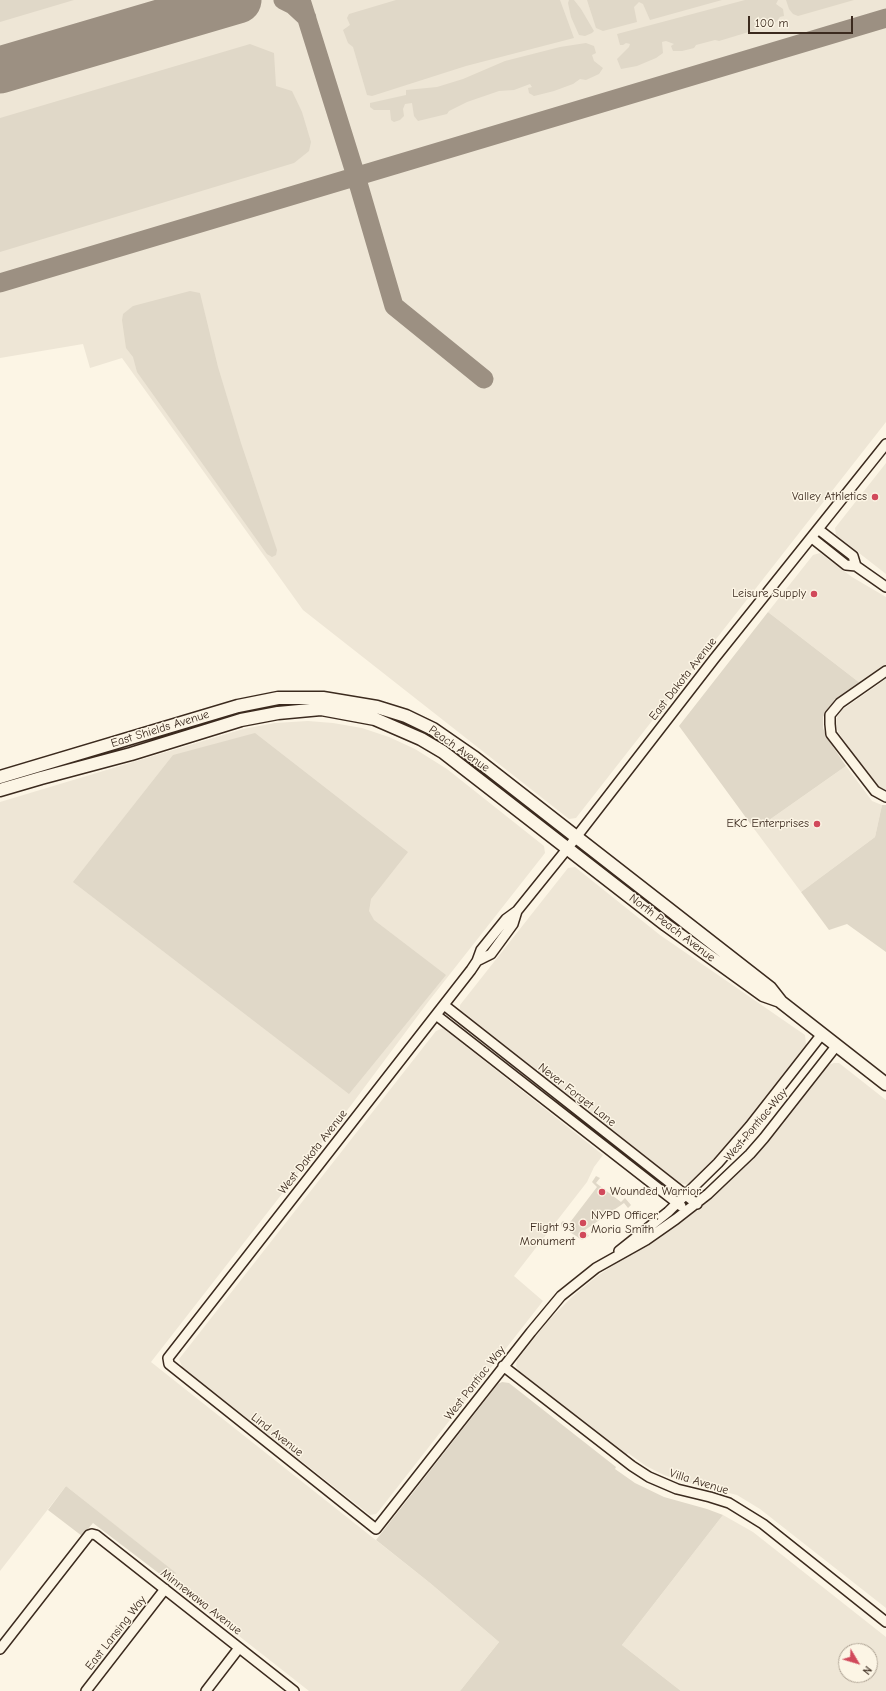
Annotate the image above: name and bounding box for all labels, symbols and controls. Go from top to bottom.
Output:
scale bar [750,8,855,34]
text: 100 m [755,16,788,30]
place label: Valley Athletics [792,490,867,504]
marker: Valley Athletics [870,492,880,502]
place label: Leisure Supply [732,587,806,601]
marker: Leisure Supply [809,589,819,599]
street label: East Dakota Avenue [646,635,720,723]
street label: East Shields Avenue [109,707,211,751]
street label: Peach Avenue [426,723,492,775]
place label: EKC Enterprises [727,817,809,831]
marker: EKC Enterprises [812,819,822,829]
street label: North Peach Avenue [626,891,718,965]
street label: Never Forget Lane [535,1060,619,1130]
street label: West Pontiac Way [721,1086,791,1164]
street label: West Dakota Avenue [275,1107,351,1197]
place label: Wounded Warrior [610,1185,701,1199]
marker: Wounded Warrior [597,1187,607,1197]
place label: NYPD Officer, Moria Smith [591,1209,659,1237]
marker: NYPD Officer, Moria Smith [578,1218,588,1228]
place label: Flight 93 Monument [520,1221,575,1249]
marker: Flight 93 Monument [578,1230,588,1240]
street label: West Pontiac Way [441,1343,509,1423]
street label: Lind Avenue [248,1410,306,1460]
street label: Villa Avenue [668,1466,730,1498]
street label: Minnewawa Avenue [158,1566,244,1638]
street label: East Lansing Way [83,1593,149,1673]
north arrow [838,1643,878,1683]
text: N [860,1663,874,1677]

